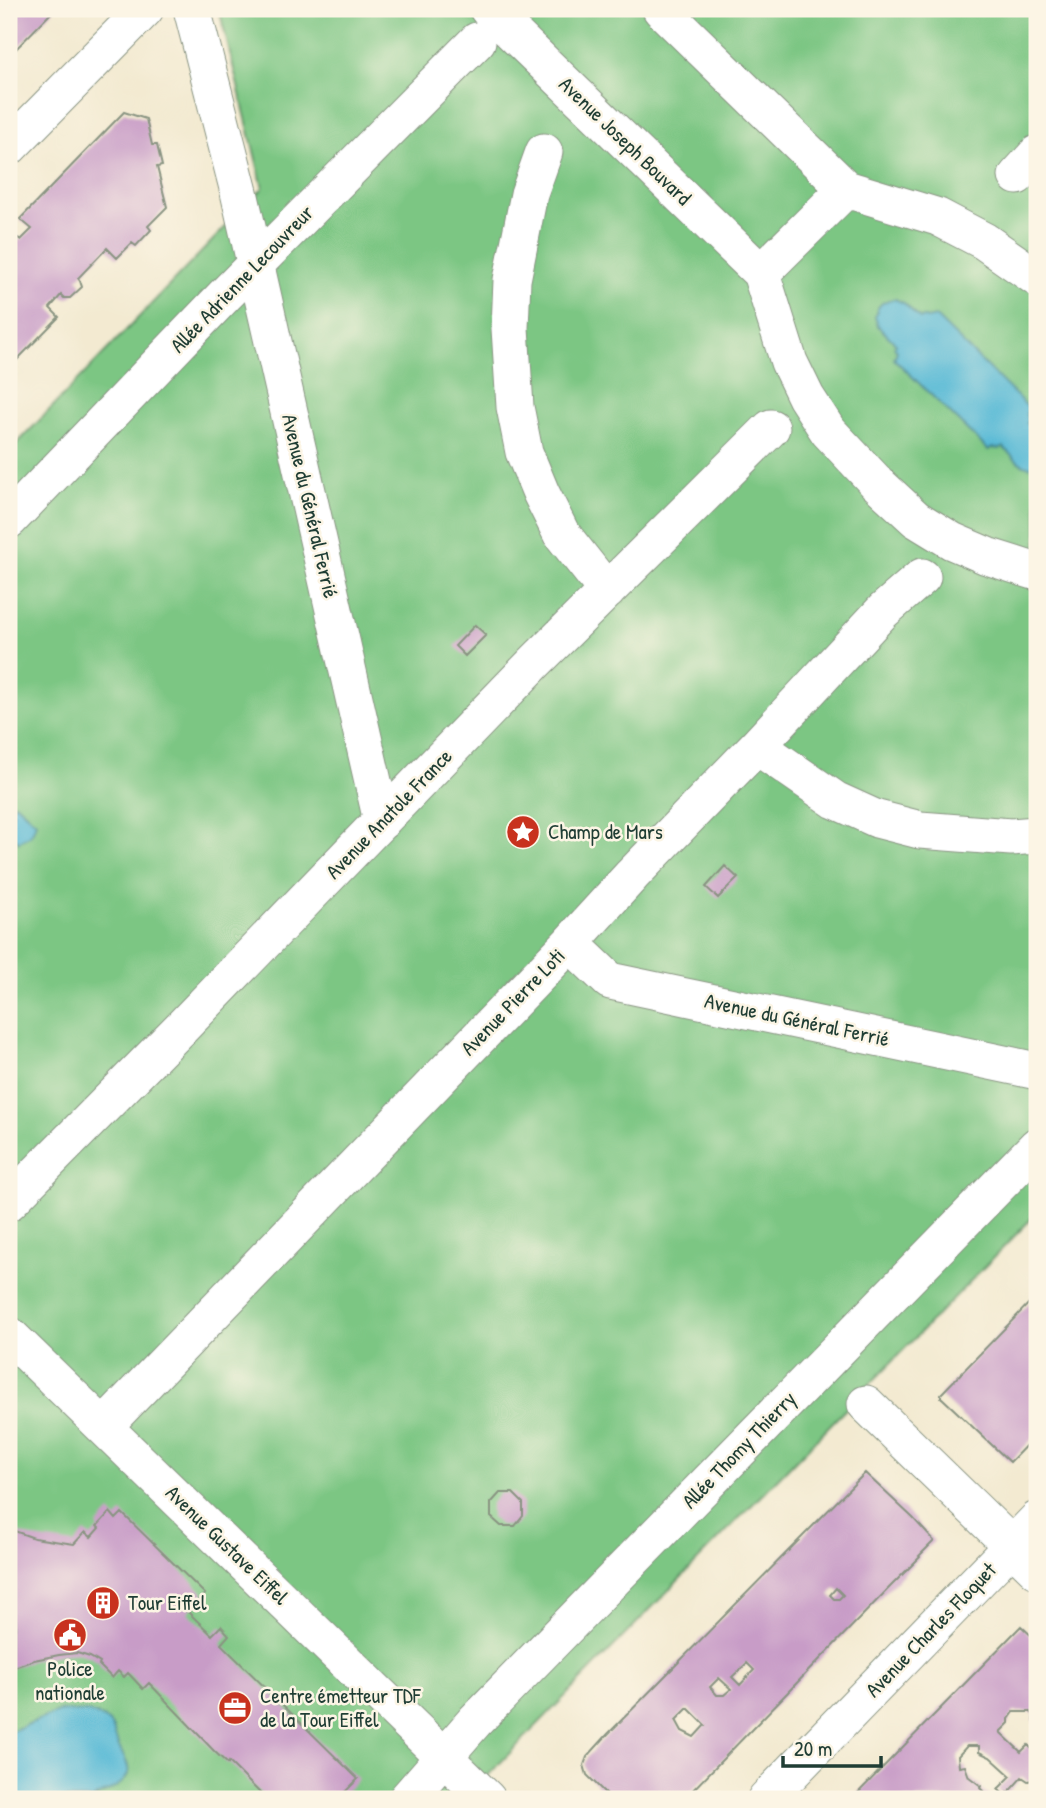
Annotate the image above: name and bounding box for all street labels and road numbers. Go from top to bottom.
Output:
street label: Avenue Joseph Bouvard [553,70,698,211]
street label: Allée Adrienne Lecouvreur [163,198,320,359]
street label: Avenue du Général Ferrié [275,411,346,601]
street label: Avenue Anatole France [319,742,458,885]
street label: Avenue Pierre Loti [454,942,571,1062]
street label: Avenue du Général Ferrié [702,986,892,1053]
street label: Allée Thomy Thierry [675,1385,802,1515]
street label: Avenue Gustave Eiffel [159,1478,295,1611]
street label: Avenue Charles Floquet [859,1555,1003,1703]

